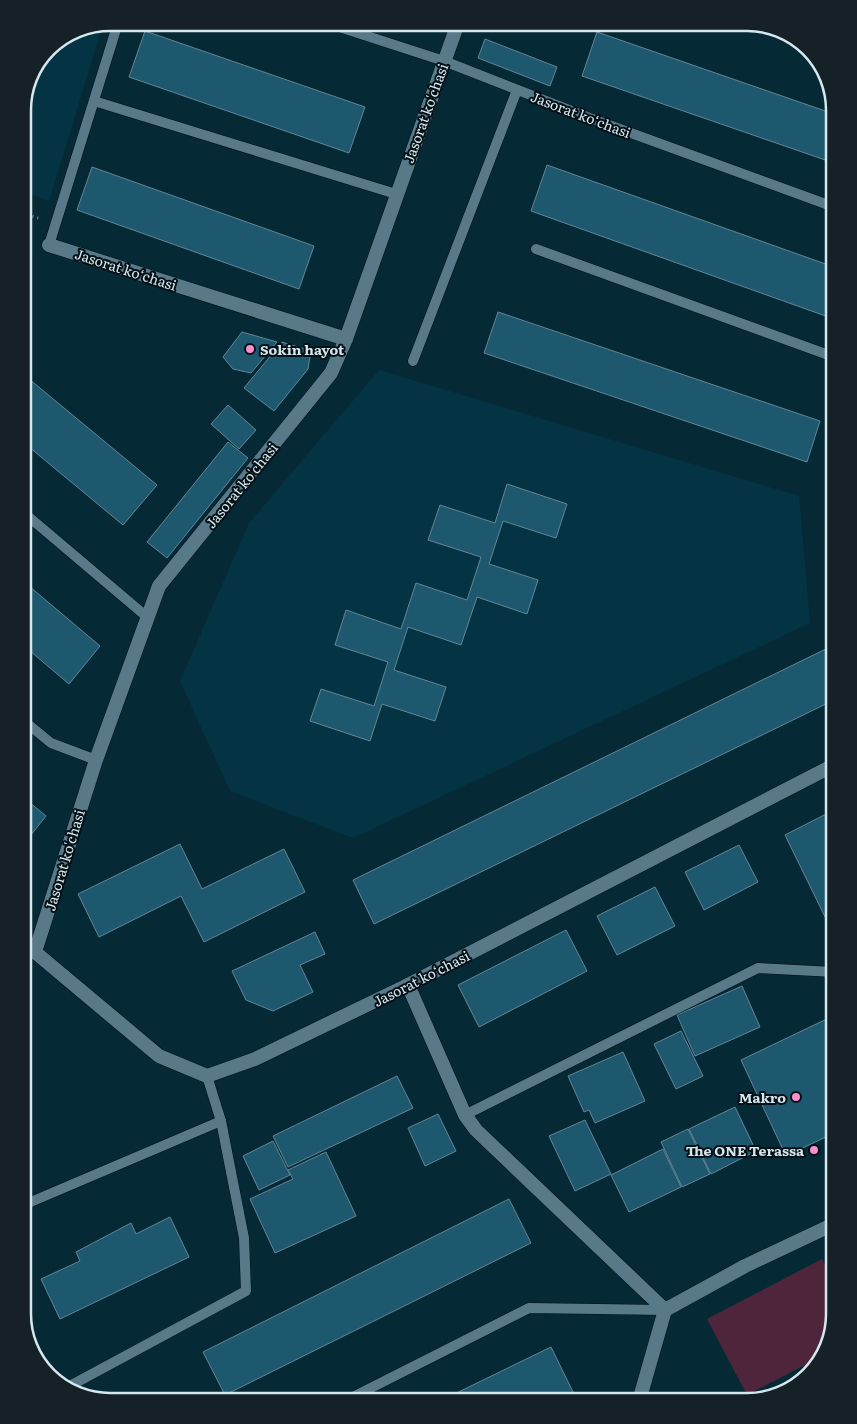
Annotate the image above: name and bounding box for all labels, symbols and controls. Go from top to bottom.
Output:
street label: Jasorat ko'chasi [398,60,452,166]
street label: Jasorat ko‘chasi [528,86,634,142]
street label: Jasorat ko‘chasi [73,243,180,295]
place label: Sokin hayot [260,339,345,359]
marker: Sokin hayot [244,343,256,355]
street label: Jasorat ko'chasi [200,438,282,532]
street label: Jasorat ko'chasi [39,807,89,913]
street label: Jasorat ko‘chasi [369,945,473,1011]
place label: Makro [739,1087,786,1107]
marker: Makro [790,1091,802,1103]
place label: The ONE Terassa [686,1140,805,1160]
marker: The ONE Terassa [808,1144,820,1156]

